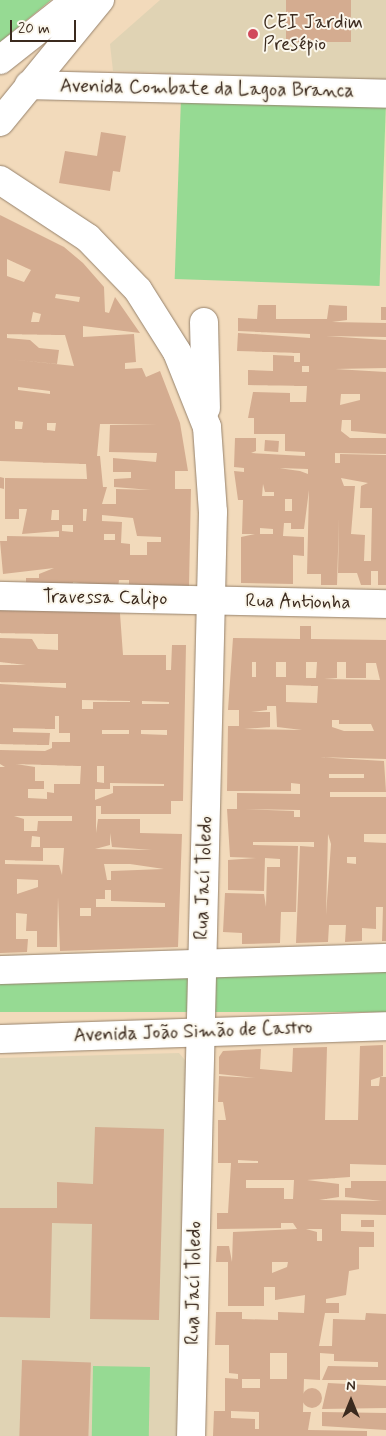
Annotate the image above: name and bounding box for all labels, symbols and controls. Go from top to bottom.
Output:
scale bar [12,10,79,42]
place label: CEI Jardim Presépio [263,12,361,56]
text: 20 m [18,19,50,39]
marker: CEI Jardim Presépio [247,28,259,40]
street label: Avenida Combate da Lagoa Branca [62,75,352,103]
street label: Travessa Calipo [42,586,168,610]
street label: Rua Antionha [245,590,351,614]
street label: Rua Jací Toledo [190,817,218,939]
street label: Avenida João Simão de Castro [72,1016,314,1048]
street label: Rua Jací Toledo [182,1222,206,1344]
north arrow [326,1376,376,1426]
text: N [346,1377,356,1395]

